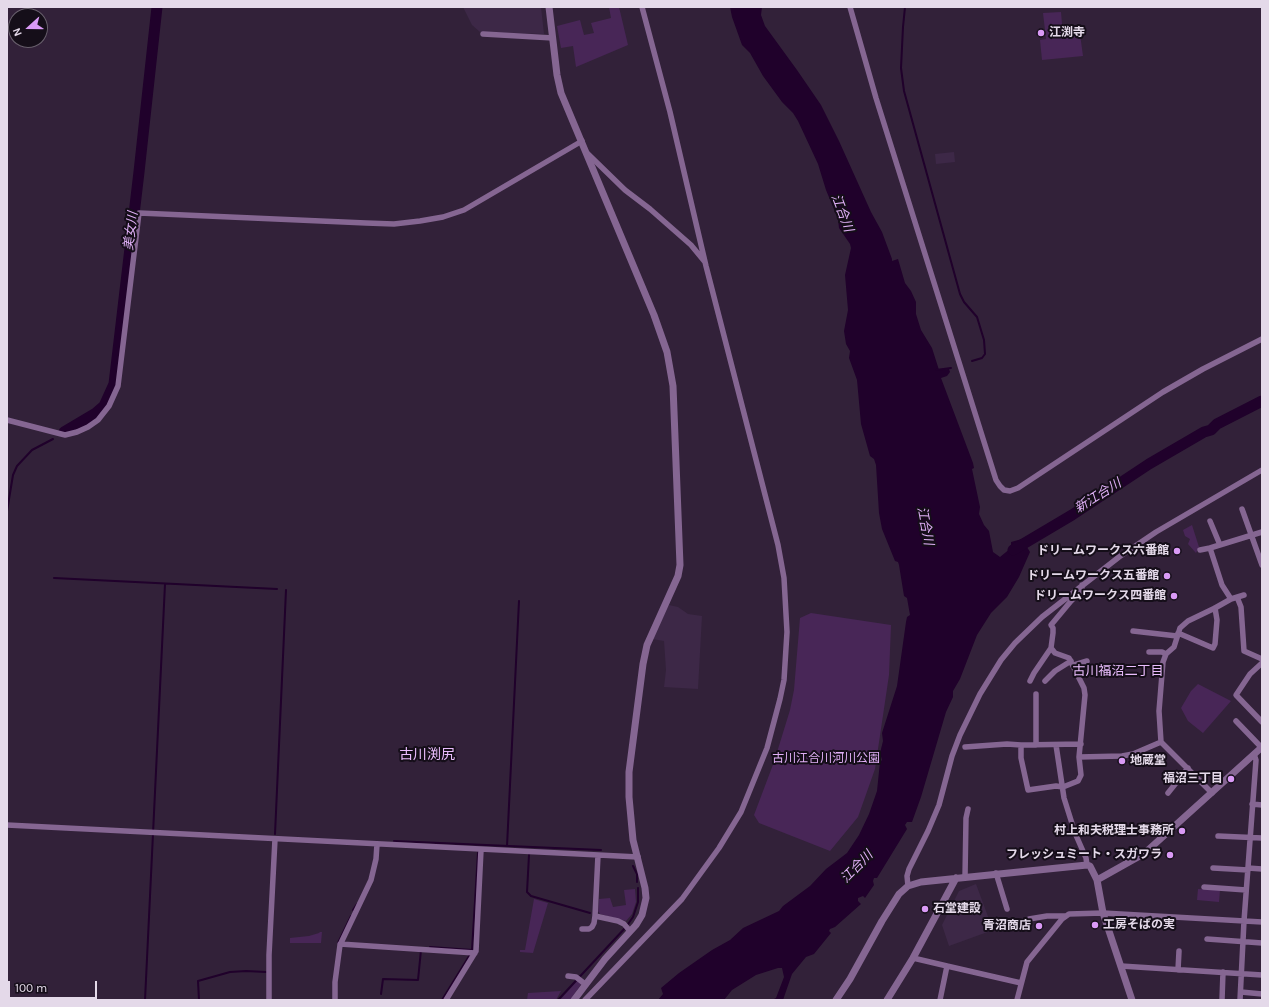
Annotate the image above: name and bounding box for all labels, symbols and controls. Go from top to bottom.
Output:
north arrow [8,8,48,48]
text: N [10,26,25,38]
place label: 江渕寺 [1049,26,1085,40]
marker: 江渕寺 [1036,28,1046,38]
water label: 江合川 [828,192,856,234]
water label: 美女川 [121,211,141,251]
water label: 新江合川 [1072,476,1124,516]
water label: 江合川 [914,505,936,547]
place label: ドリームワークス六番館 [1037,544,1169,558]
marker: ドリームワークス六番館 [1172,546,1182,556]
place label: ドリームワークス五番館 [1027,569,1159,583]
marker: ドリームワークス五番館 [1162,571,1172,581]
place label: ドリームワークス四番館 [1034,589,1166,603]
marker: ドリームワークス四番館 [1169,591,1179,601]
district label: 古川福沼二丁目 [1073,663,1163,679]
district label: 古川渕尻 [399,747,455,763]
park label: 古川江合川河川公園 [772,752,880,766]
place label: 地蔵堂 [1130,754,1166,768]
marker: 地蔵堂 [1117,756,1127,766]
place label: 福沼三丁目 [1163,772,1223,786]
marker: 福沼三丁目 [1226,774,1236,784]
place label: 村上和夫税理士事務所 [1054,824,1174,838]
marker: 村上和夫税理士事務所 [1177,826,1187,836]
water label: 江合川 [838,848,876,886]
place label: フレッシュミート・スガワラ [1006,848,1162,862]
marker: フレッシュミート・スガワラ [1165,850,1175,860]
place label: 石堂建設 [933,902,981,916]
marker: 石堂建設 [920,904,930,914]
place label: 工房そばの実 [1103,918,1175,932]
place label: 青沼商店 [983,919,1031,933]
marker: 工房そばの実 [1090,920,1100,930]
marker: 青沼商店 [1034,921,1044,931]
scale bar [10,973,99,999]
text: 100 m [15,981,47,995]

